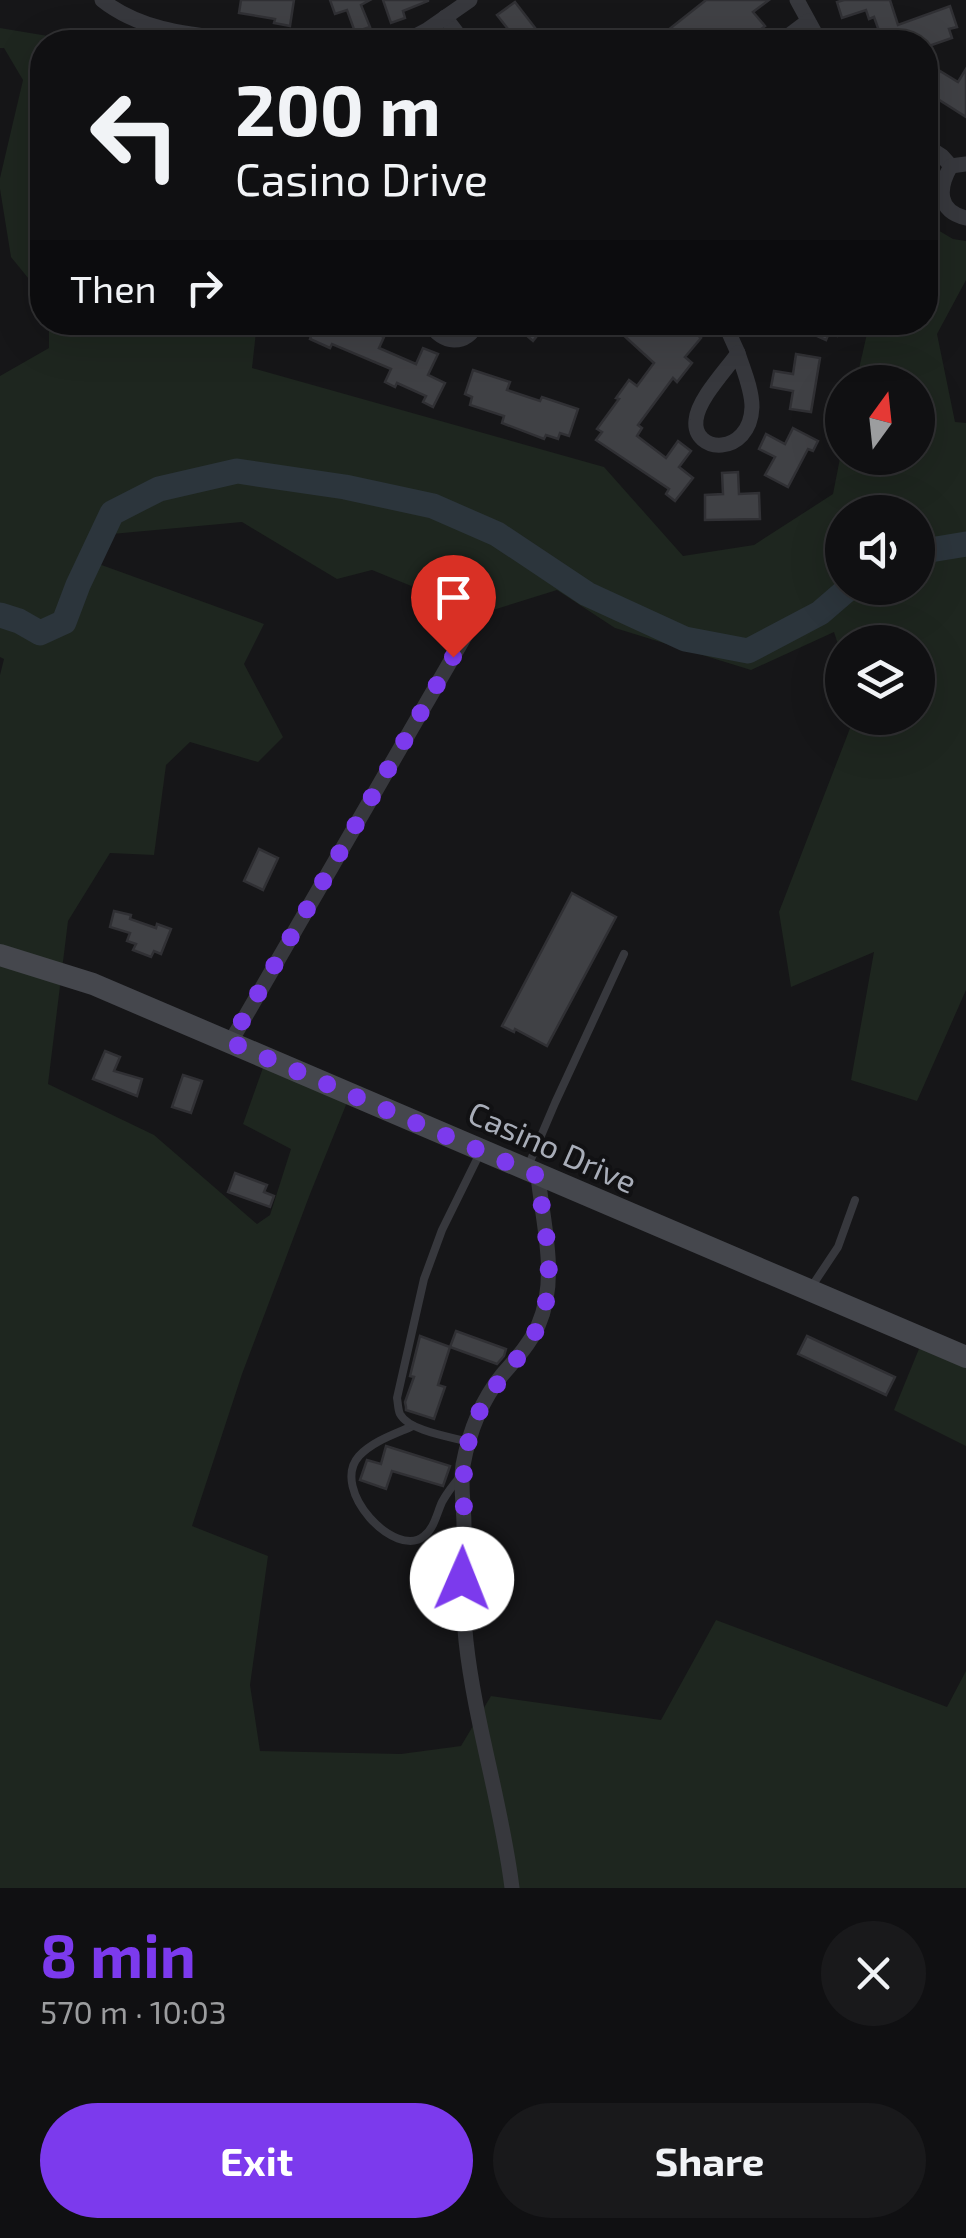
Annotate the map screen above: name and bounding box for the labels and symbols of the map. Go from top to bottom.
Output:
north arrow [825,365,935,475]
pin [411,555,496,658]
street label: Casino Drive [463,1092,643,1200]
position arrow [410,1527,514,1631]

